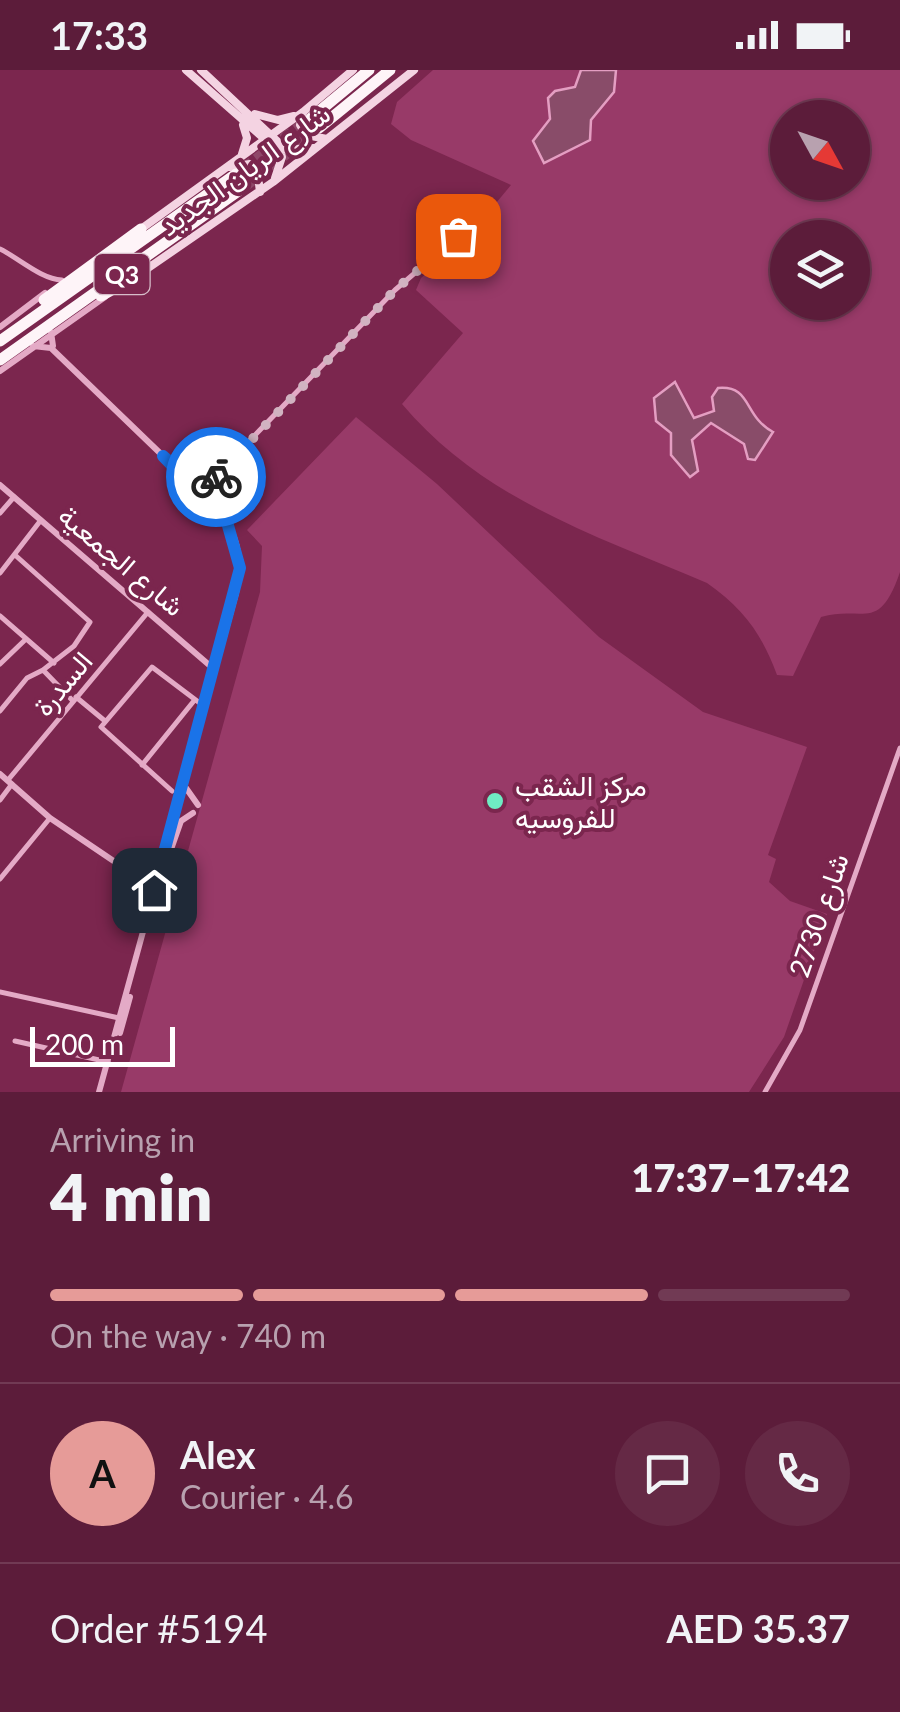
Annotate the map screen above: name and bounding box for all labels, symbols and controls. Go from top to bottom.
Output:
text: 17:33 [50,12,148,58]
street label: شارع الريان الجديد [152,96,338,245]
north arrow [770,100,870,200]
map controls [770,100,870,320]
pin [416,194,501,279]
icon: bag [431,209,486,264]
button: layers [770,220,870,320]
road number: Q3 [94,254,150,294]
courier [166,427,266,527]
icon: bike [189,450,244,505]
street label: شارع الجمعية [50,498,192,625]
street label: السدرة [25,644,100,723]
place label: مركز الشقب للفروسيه [515,768,647,836]
marker: مركز الشقب للفروسيه [484,790,506,812]
pin [112,848,197,933]
street label: شارع 2730 [781,849,858,982]
icon: home [127,863,182,918]
scale bar [30,1022,175,1066]
text: 200 m [45,1027,124,1061]
text: Arriving in [50,1120,195,1159]
text: 17:37–17:42 [631,1154,850,1200]
text: 4 min [50,1157,212,1235]
text: On the way · 740 m [50,1316,326,1355]
button: chat [615,1421,720,1526]
button: phone [745,1421,850,1526]
text: Alex [180,1431,256,1477]
text: A [89,1450,116,1496]
text: Courier · 4.6 [180,1477,354,1516]
text: Order #5194 [50,1605,267,1651]
text: AED 35.37 [666,1605,850,1651]

